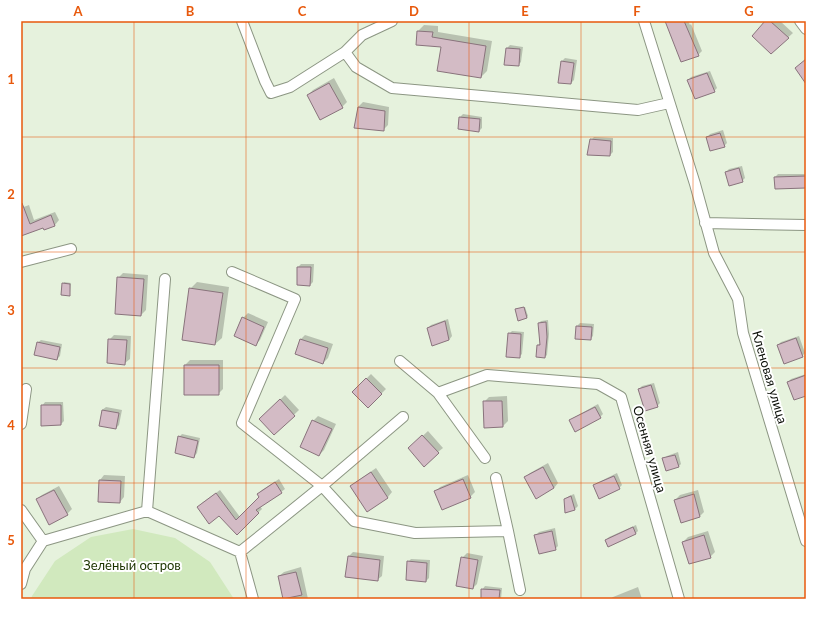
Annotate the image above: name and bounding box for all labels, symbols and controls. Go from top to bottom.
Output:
text: A [72,3,83,19]
text: B [186,3,195,19]
text: C [298,3,307,19]
text: D [409,3,419,19]
text: E [521,3,529,19]
text: F [633,3,641,19]
text: G [744,3,754,19]
text: 1 [7,71,15,87]
text: 2 [7,186,15,202]
text: 3 [7,302,15,318]
street label: Кленовая улица [749,329,791,425]
street label: Осенняя улица [630,404,670,494]
text: 4 [7,417,15,433]
text: 5 [7,532,15,548]
park label: Зелёный остров [83,557,181,573]

